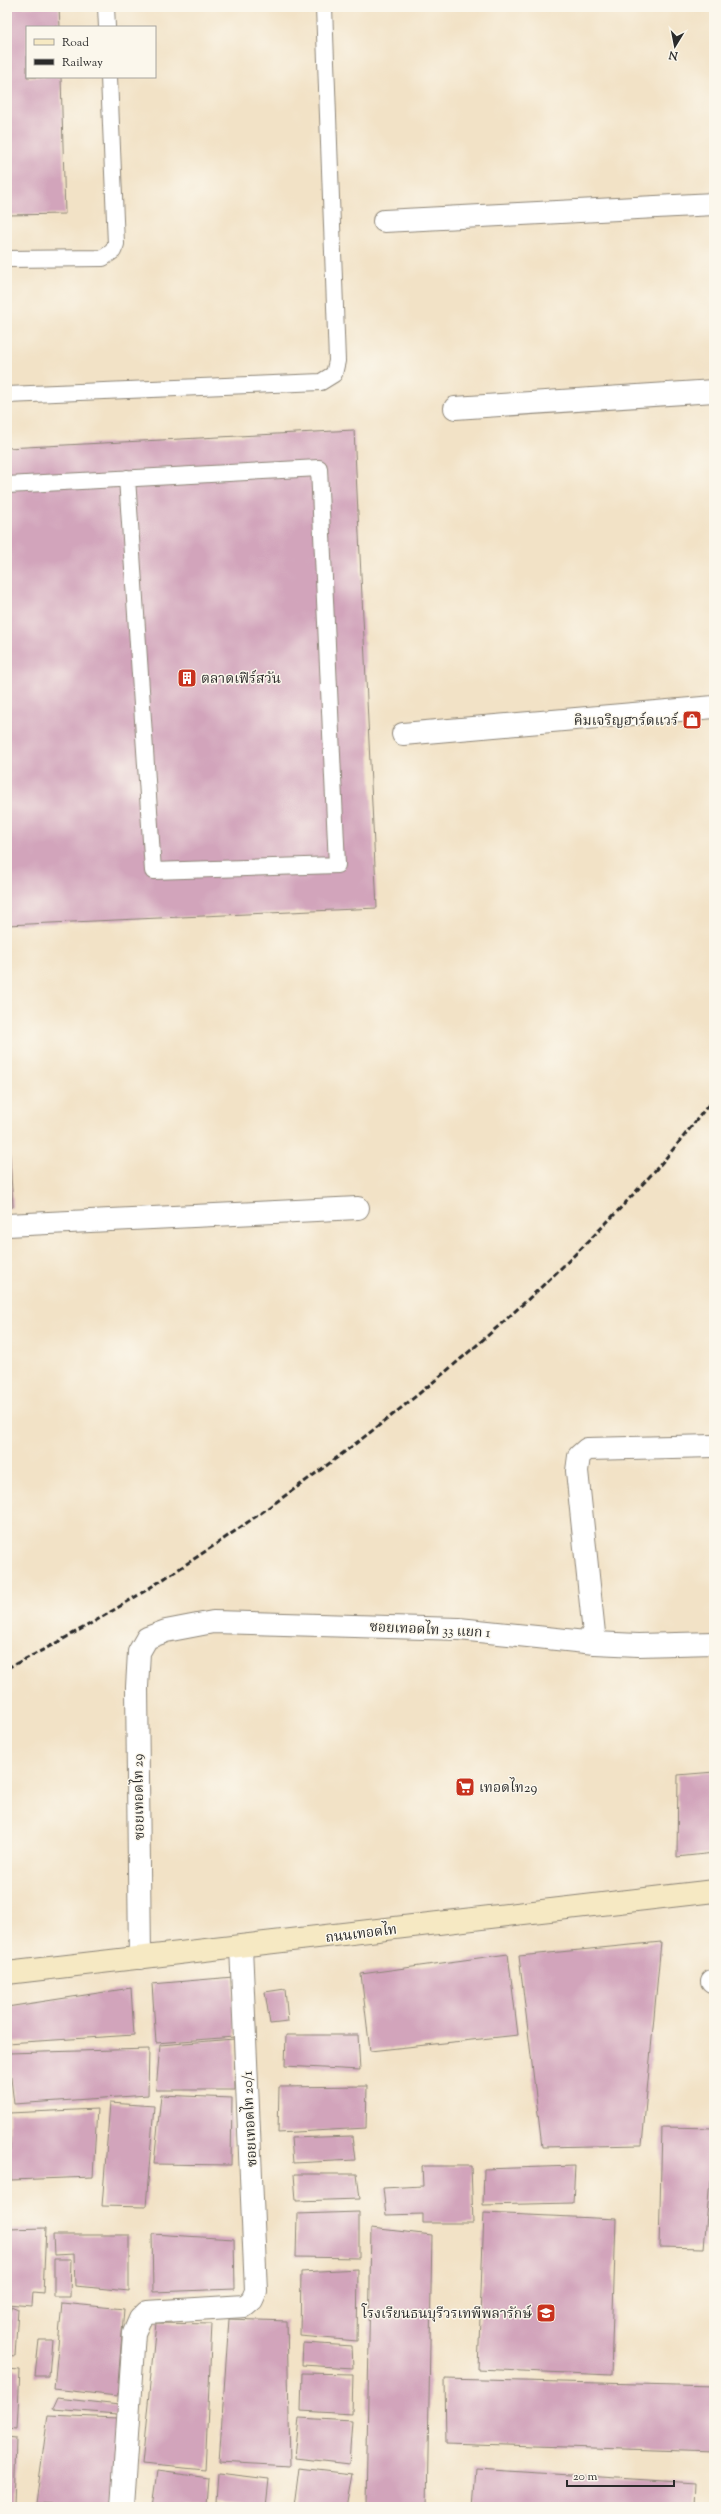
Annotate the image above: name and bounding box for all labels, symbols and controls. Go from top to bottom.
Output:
legend [26,26,156,78]
north arrow [655,26,695,66]
text: Road [62,34,89,52]
text: N [668,46,680,64]
text: Railway [62,54,103,72]
building icon: ตลาดเฟิร์สวัน [176,667,198,689]
place label: ตลาดเฟิร์สวัน [201,669,281,690]
shop icon: คิมเจริญฮาร์ดแวร์ [681,709,703,731]
place label: คิมเจริญฮาร์ดแวร์ [574,711,679,732]
street label: ซอยเทอดไท 33 แยก 1 [369,1616,491,1644]
street label: ซอยเทอดไท 29 [127,1753,151,1840]
supermarket icon: เทอดไท29 [454,1776,476,1798]
place label: เทอดไท29 [479,1777,537,1799]
street label: ถนนเทอดไท [324,1919,398,1949]
street label: ซอยเทอดไท 20/1 [236,2070,264,2168]
school or university icon: โรงเรียนธนบุรีวรเทพีพลารักษ์ [535,2302,557,2324]
place label: โรงเรียนธนบุรีวรเทพีพลารักษ์ [361,2303,532,2325]
scale bar [567,2462,674,2488]
text: 20 m [573,2468,598,2486]

